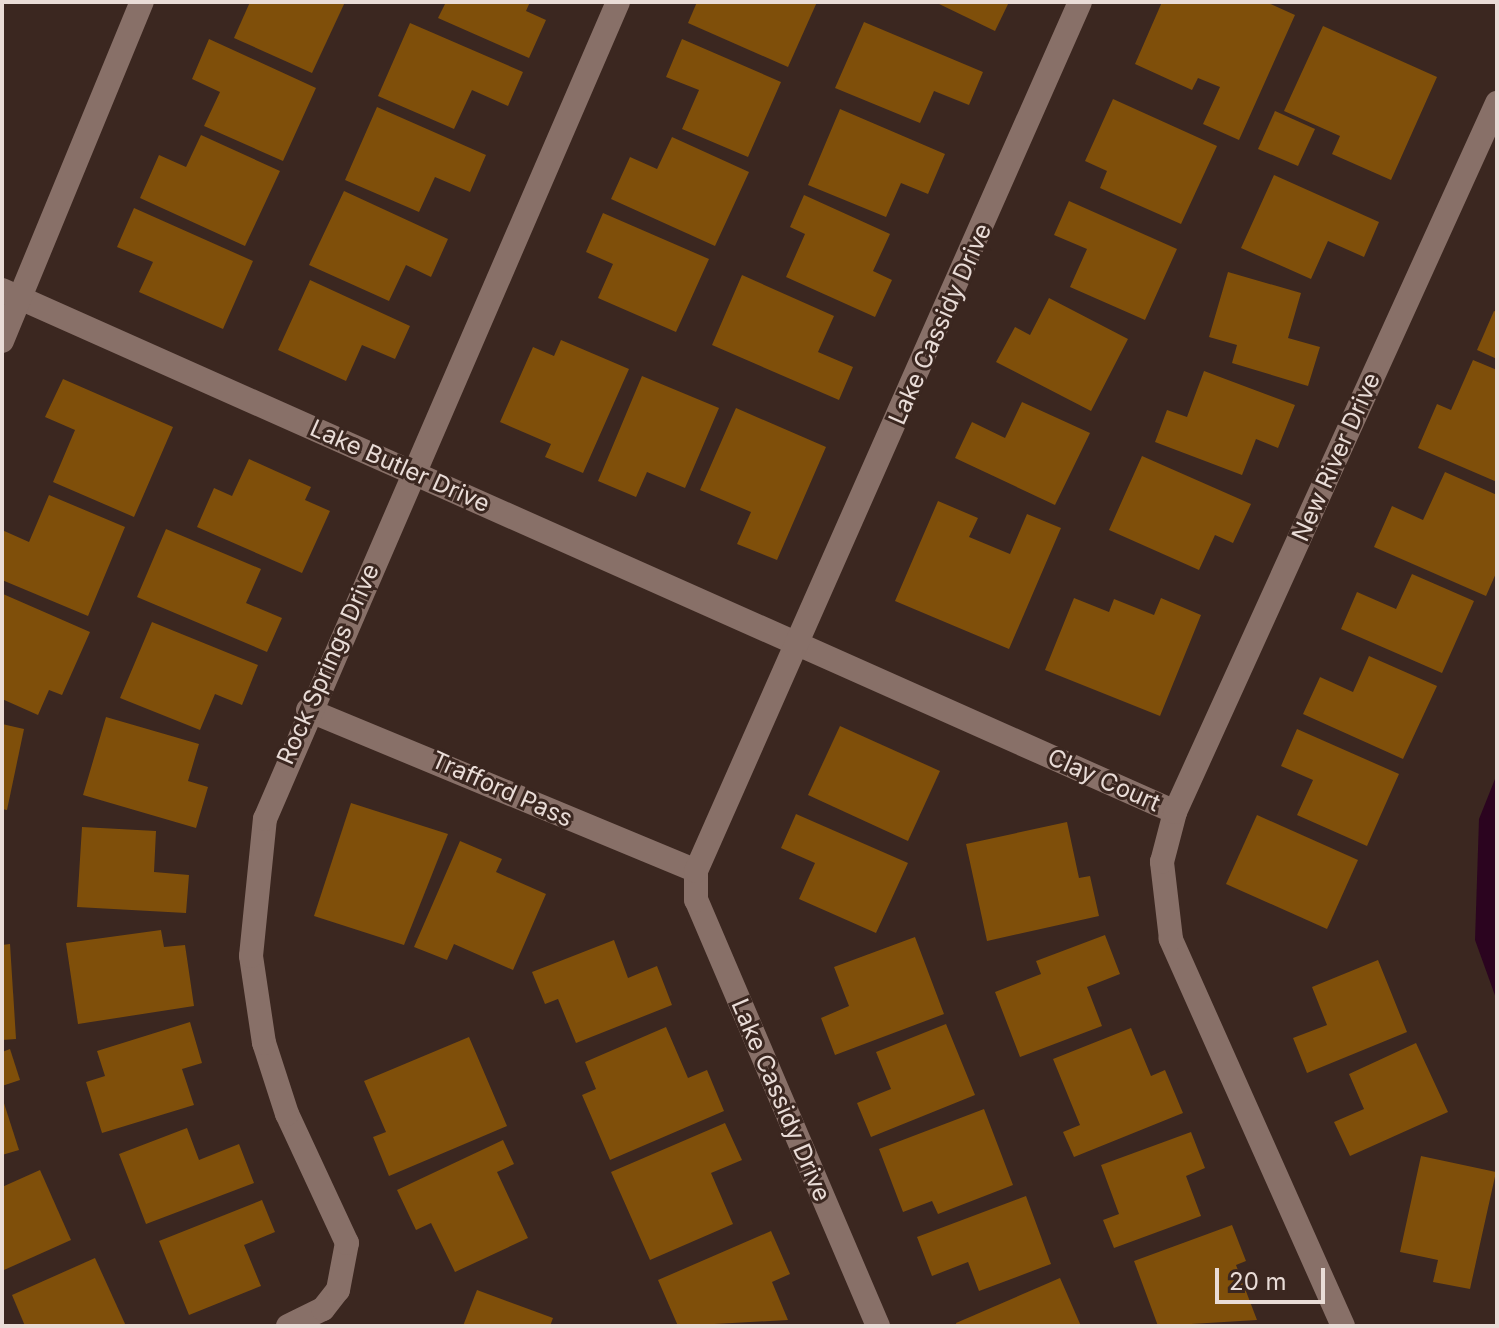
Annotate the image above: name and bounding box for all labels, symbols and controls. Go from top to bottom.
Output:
street label: Lake Cassidy Drive [883,219,997,429]
street label: New River Drive [1286,368,1386,546]
street label: Lake Butler Drive [306,414,494,518]
street label: Rock Springs Drive [271,559,385,769]
street label: Clay Court [1043,742,1165,818]
street label: Trafford Pass [427,745,577,833]
street label: Lake Cassidy Drive [725,994,837,1206]
scale bar [1219,1252,1329,1302]
text: 20 m [1229,1267,1287,1296]

